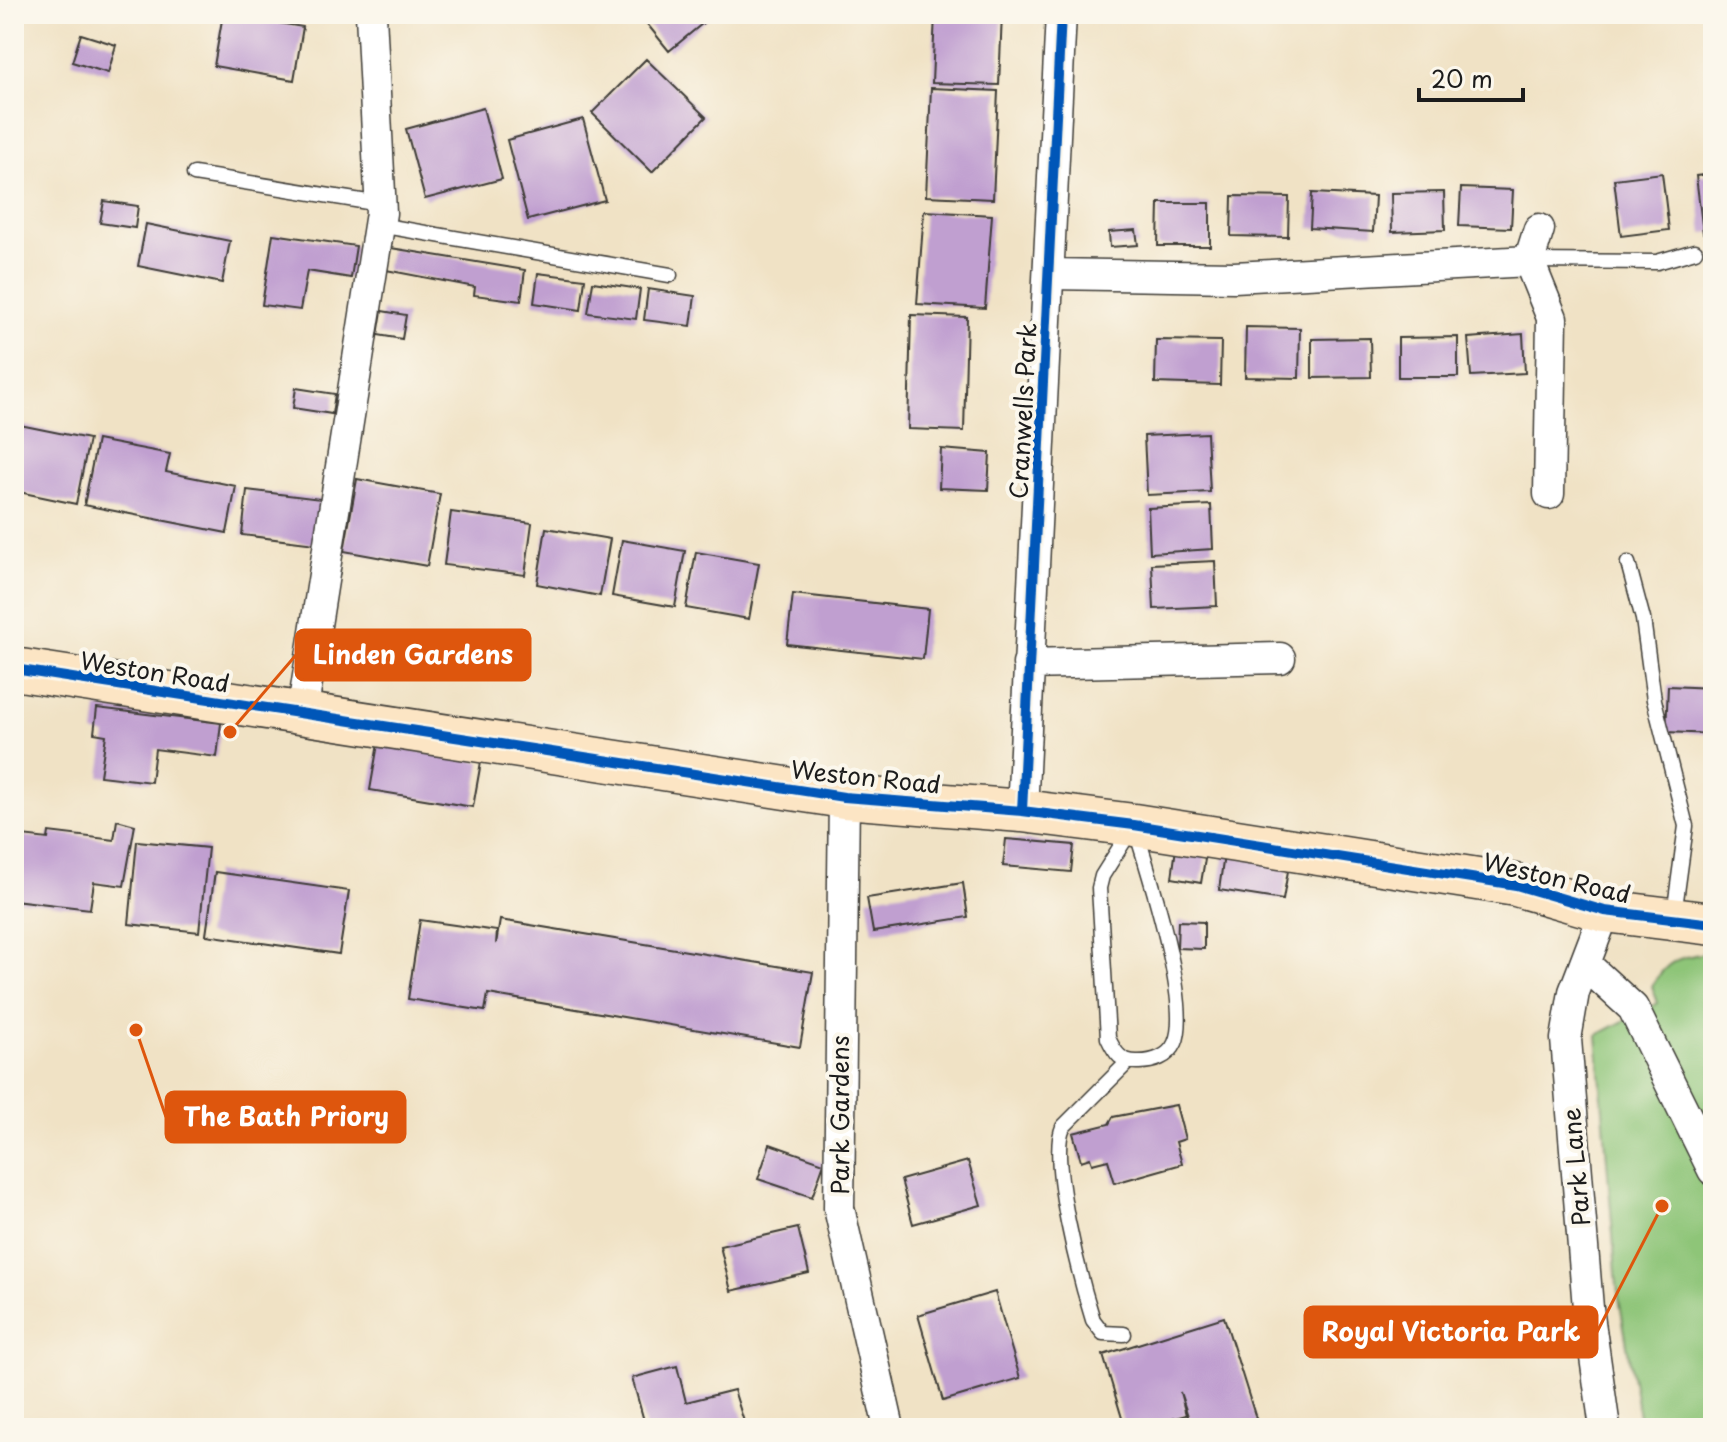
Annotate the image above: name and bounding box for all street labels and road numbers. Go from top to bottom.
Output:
street label: Cranwells Park [999,322,1045,500]
street label: Weston Road [78,641,232,701]
street label: Weston Road [789,750,943,802]
street label: Weston Road [1480,843,1634,911]
street label: Park Gardens [821,1035,857,1195]
street label: Park Lane [1552,1106,1598,1228]

